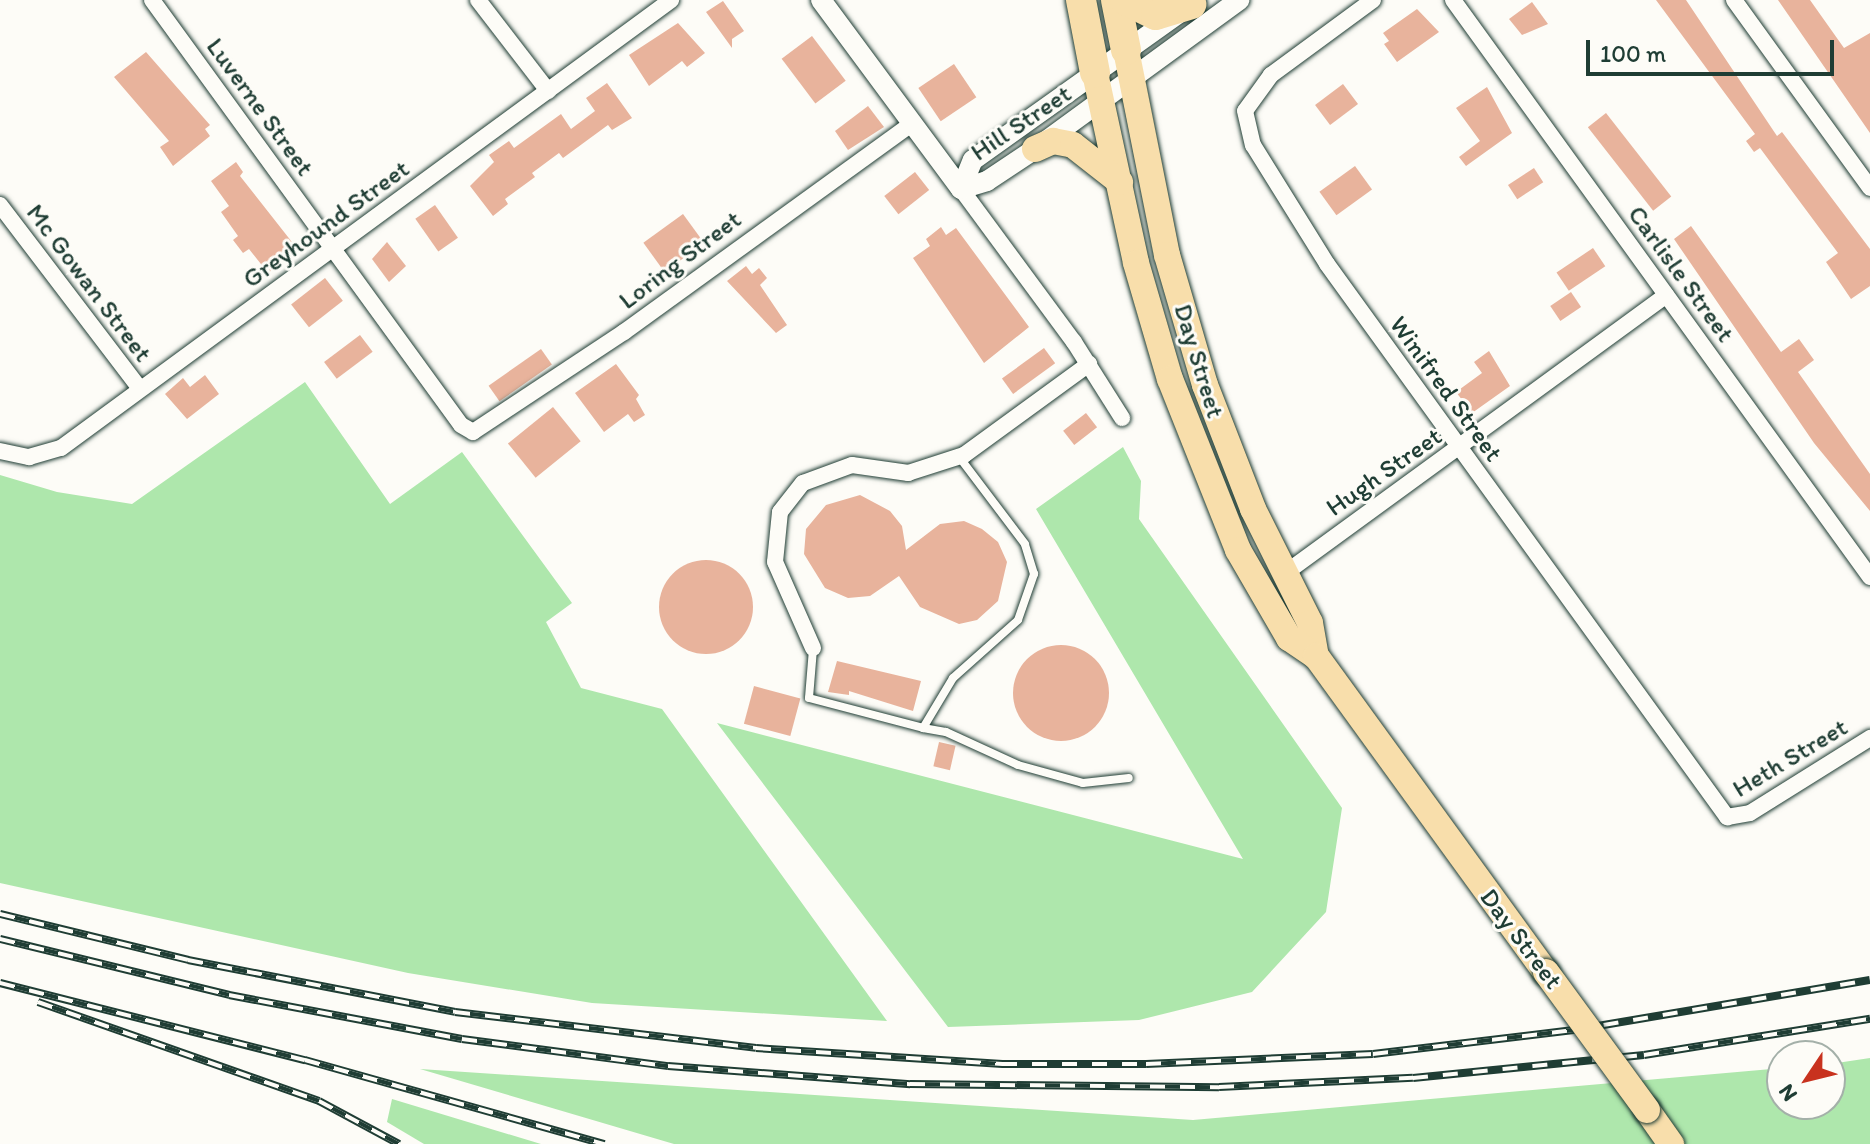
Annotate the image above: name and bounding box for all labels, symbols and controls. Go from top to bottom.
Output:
scale bar [1590,24,1838,74]
street label: Luverne Street [199,32,321,182]
text: 100 m [1600,39,1666,68]
street label: Hill Street [965,78,1077,168]
street label: Greyhound Street [237,153,415,295]
street label: Mc Gowan Street [20,198,158,368]
street label: Carlisle Street [1621,200,1741,348]
street label: Loring Street [613,204,747,316]
street label: Day Street [1167,300,1231,422]
street label: Winifred Street [1383,310,1509,468]
street label: Hugh Street [1320,421,1448,523]
street label: Heth Street [1727,712,1853,804]
street label: Day Street [1473,883,1569,995]
north arrow [1766,1040,1846,1120]
text: N [1772,1079,1803,1107]

